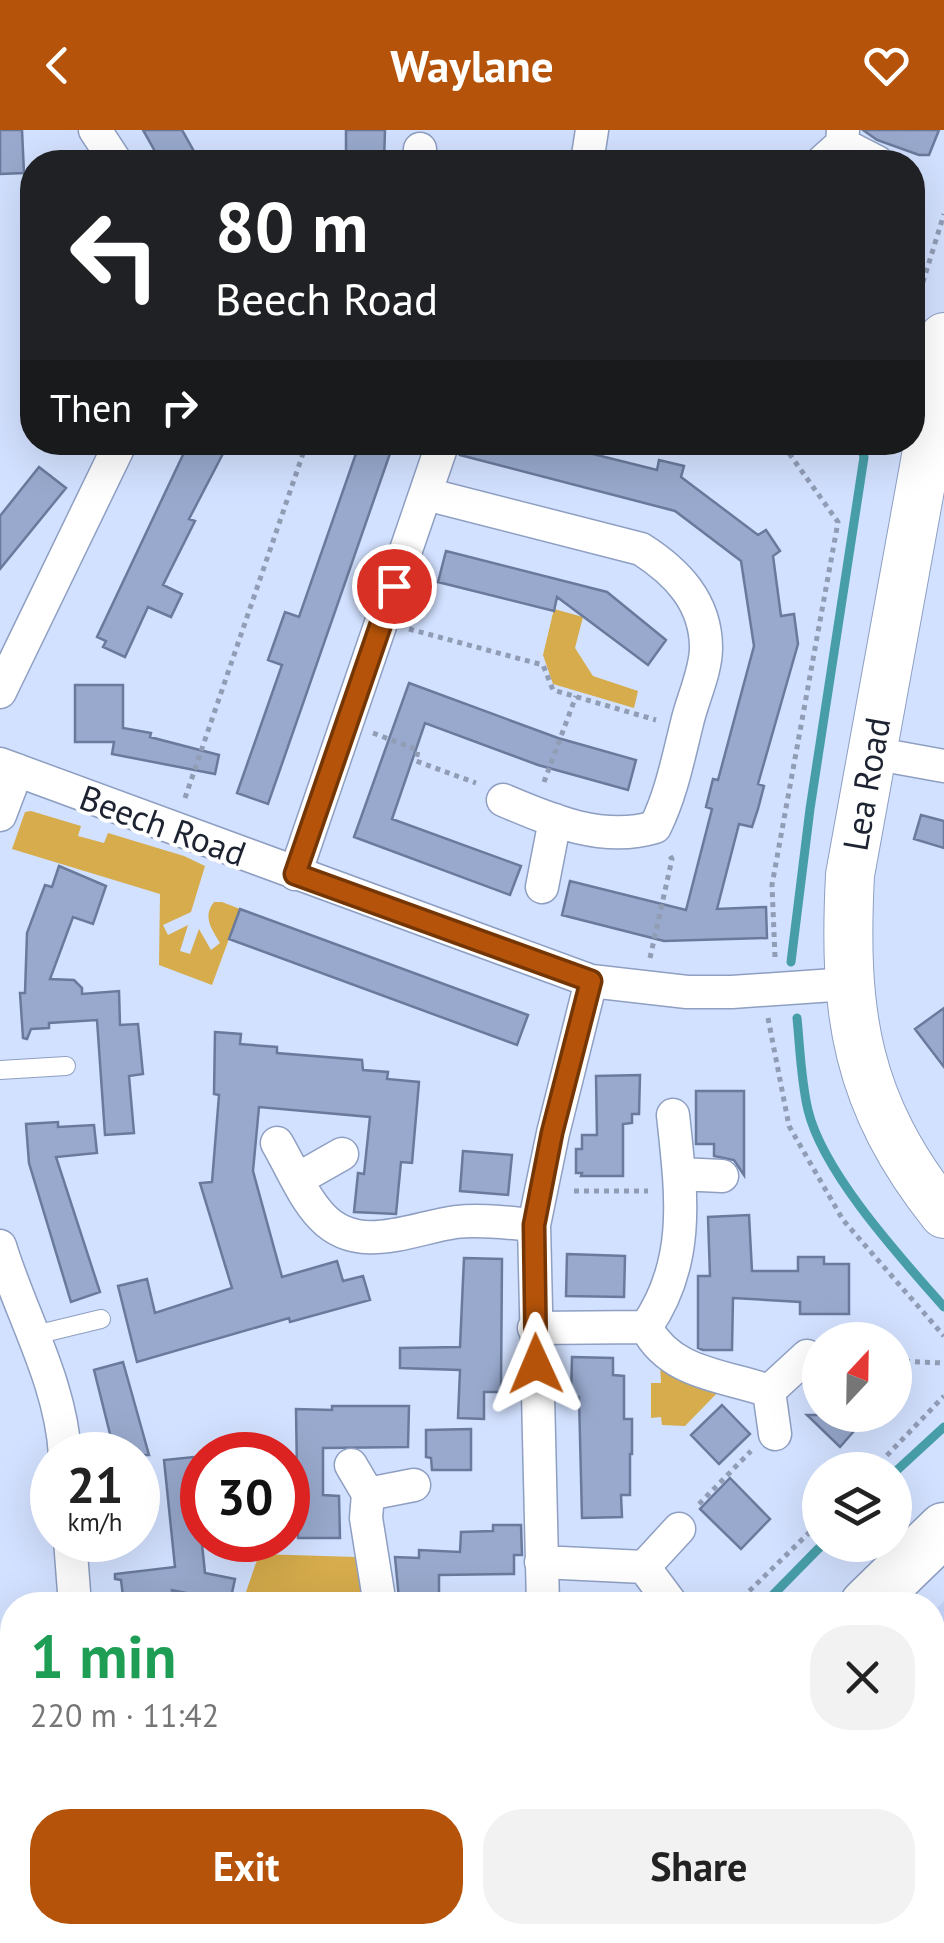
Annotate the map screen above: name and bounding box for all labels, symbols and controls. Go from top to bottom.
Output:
text: Waylane [390,36,554,94]
icon: back [30,38,85,93]
icon: heart [859,38,914,93]
text: 80 m [215,181,368,271]
icon: left [50,190,180,320]
text: Beech Road [215,269,438,327]
icon: right [152,380,207,435]
text: Then [50,383,132,432]
pin [352,544,437,629]
icon: arrive [367,559,422,614]
street label: Lea Road [832,714,900,854]
street label: Beech Road [74,774,252,876]
position arrow [484,1312,588,1416]
north arrow [802,1322,912,1432]
map controls [802,1322,912,1562]
speed limit sign: 30 [180,1432,310,1562]
text: 21 [67,1452,123,1517]
button: layers [802,1452,912,1562]
text: km/h [68,1506,122,1538]
text: 1 min [30,1617,176,1695]
button: close [810,1625,915,1730]
text: 220 m · 11:42 [30,1694,219,1736]
button: Exit [30,1809,463,1924]
button: Share [483,1809,915,1924]

